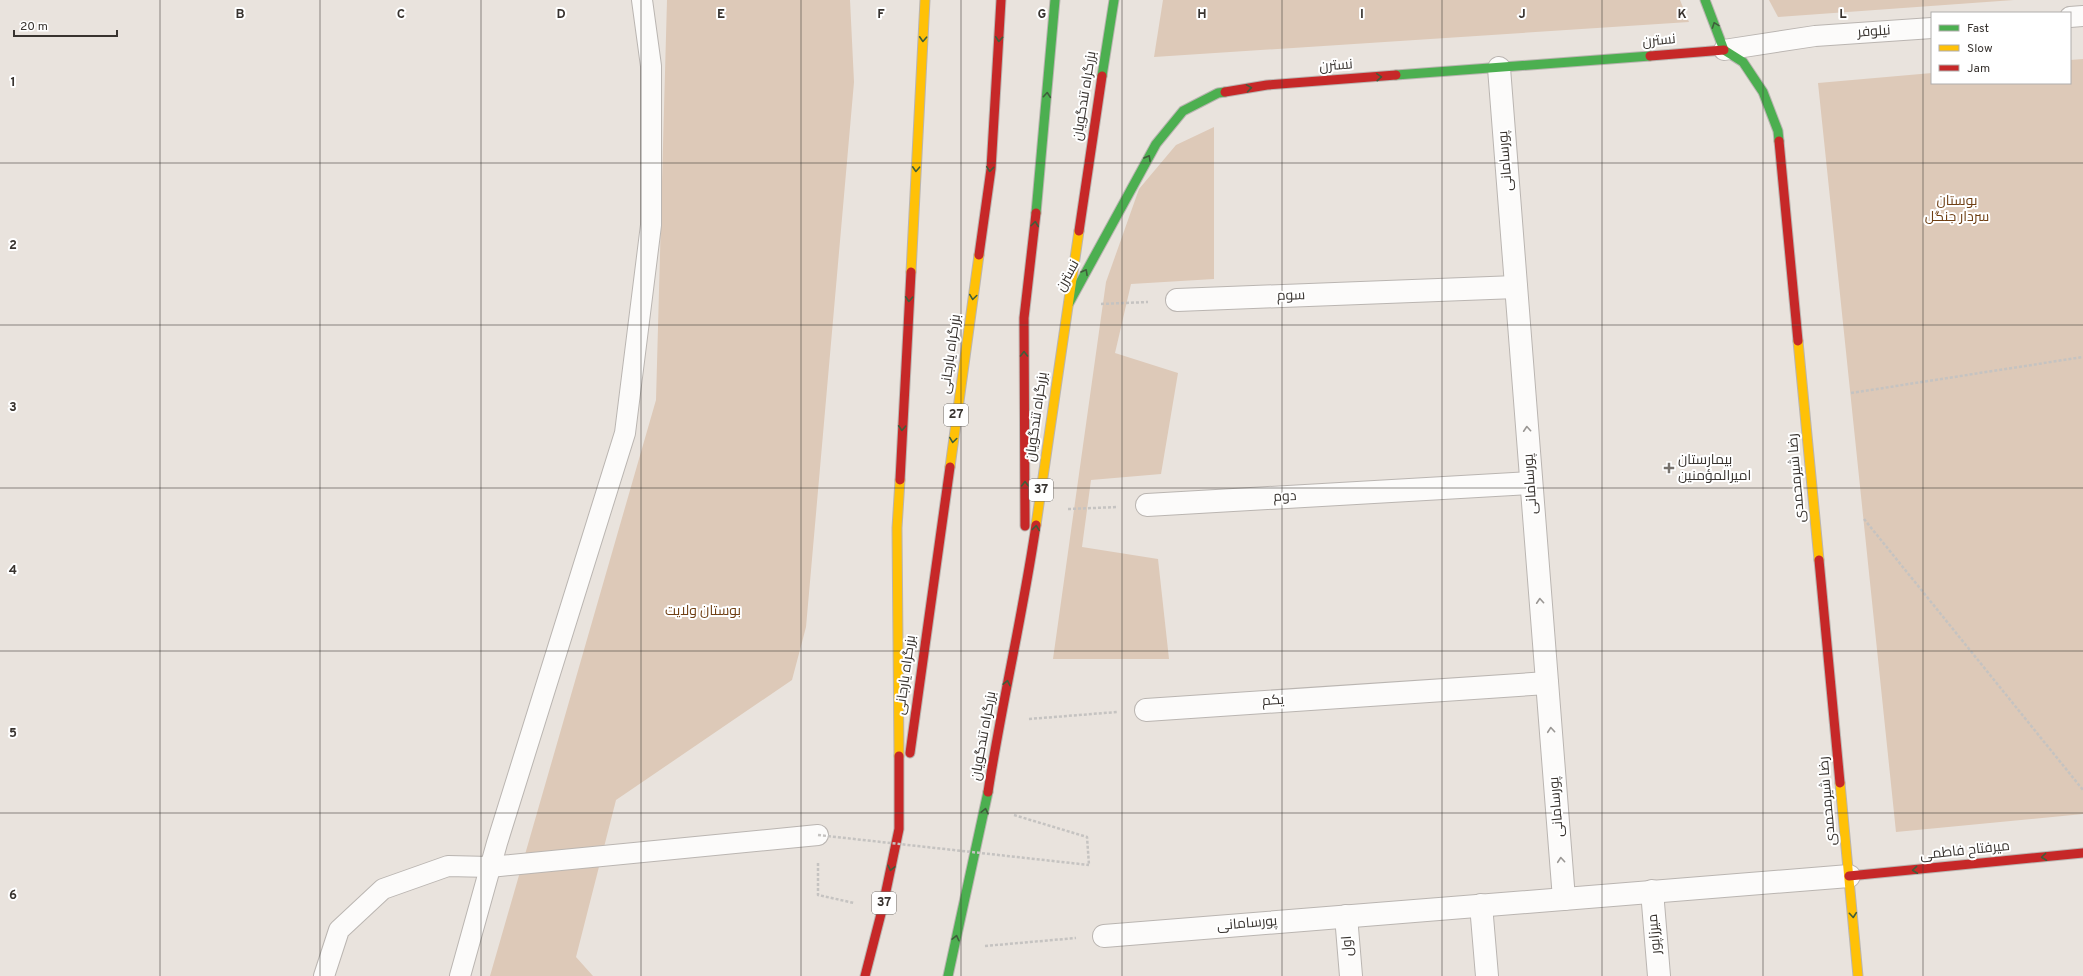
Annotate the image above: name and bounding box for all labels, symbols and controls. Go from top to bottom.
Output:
text: B [236,7,245,23]
text: C [397,7,405,23]
text: D [556,7,566,23]
text: E [717,7,725,23]
text: F [877,7,885,23]
text: G [1038,7,1047,23]
text: H [1197,7,1207,23]
text: I [1360,7,1364,23]
text: J [1518,7,1526,23]
text: K [1677,7,1687,23]
text: L [1839,7,1847,23]
scale bar [14,12,117,38]
legend [1931,12,2071,84]
text: 20 m [20,19,48,35]
text: Fast [1967,21,1989,37]
one-way arrow [1711,22,1719,29]
street label: نیلوفر [1856,22,1891,42]
street label: نسترن [1642,31,1676,51]
one-way arrow [918,36,927,42]
one-way arrow [994,36,1003,42]
text: Slow [1967,41,1993,57]
street label: بزرگراه تندگویان [1070,50,1100,142]
street label: نسترن [1319,56,1353,76]
text: Jam [1967,61,1990,77]
one-way arrow [1376,73,1382,82]
text: 1 [10,75,16,91]
one-way arrow [1246,84,1252,93]
one-way arrow [1042,92,1051,98]
street label: پورسامانی [1495,130,1517,192]
one-way arrow [1143,155,1150,162]
one-way arrow [911,166,920,172]
one-way arrow [986,166,995,172]
park label: بوستان سردار جنگل [1925,193,1989,226]
one-way arrow [1030,221,1039,228]
text: 2 [9,238,17,254]
street label: نسترن [1052,257,1084,295]
one-way arrow [1081,269,1088,277]
street label: سوم [1276,287,1306,305]
one-way arrow [969,294,978,300]
one-way arrow [905,296,913,302]
street label: بزرگراه یارجانی [937,313,965,395]
one-way arrow [1020,351,1028,357]
street label: بزرگراه تندگویان [1022,371,1052,463]
text: 3 [9,400,17,416]
road number: 27 [944,404,968,426]
one-way arrow [898,425,907,431]
one-way arrow [1523,426,1532,432]
street label: رضا شیرمحمدی [1785,433,1809,523]
one-way arrow [949,437,958,443]
place label: بیمارستان امیرالمؤمنین [1678,452,1751,485]
street label: پورسامانی [1520,453,1542,515]
marker: بیمارستان امیرالمؤمنین [1663,462,1675,474]
road number: 37 [1029,479,1053,501]
one-way arrow [1021,481,1029,487]
street label: دوم [1273,488,1297,506]
one-way arrow [1031,525,1040,531]
text: 4 [9,563,17,579]
one-way arrow [1536,598,1545,604]
park label: بوستان ولایت [665,603,741,620]
street label: بزرگراه یارجانی [892,634,920,716]
one-way arrow [1003,680,1011,686]
street label: بزرگراه تندگویان [968,690,1000,782]
street label: یکم [1261,692,1285,710]
text: 5 [9,726,17,742]
one-way arrow [1546,727,1555,733]
street label: رضا شیرمحمدی [1816,756,1840,846]
street label: پورسامانی [1546,776,1568,838]
one-way arrow [980,808,988,814]
street label: میرفتاح فاطمی [1919,838,2011,864]
one-way arrow [2041,852,2047,861]
one-way arrow [1556,857,1565,863]
one-way arrow [887,864,896,871]
one-way arrow [1912,865,1918,874]
text: 6 [9,888,17,904]
road number: 37 [872,892,896,914]
one-way arrow [1848,912,1857,918]
street label: پورسامانی [1216,913,1278,935]
street label: میرزاپور [1645,913,1665,956]
one-way arrow [952,935,960,941]
street label: اول [1339,935,1357,957]

